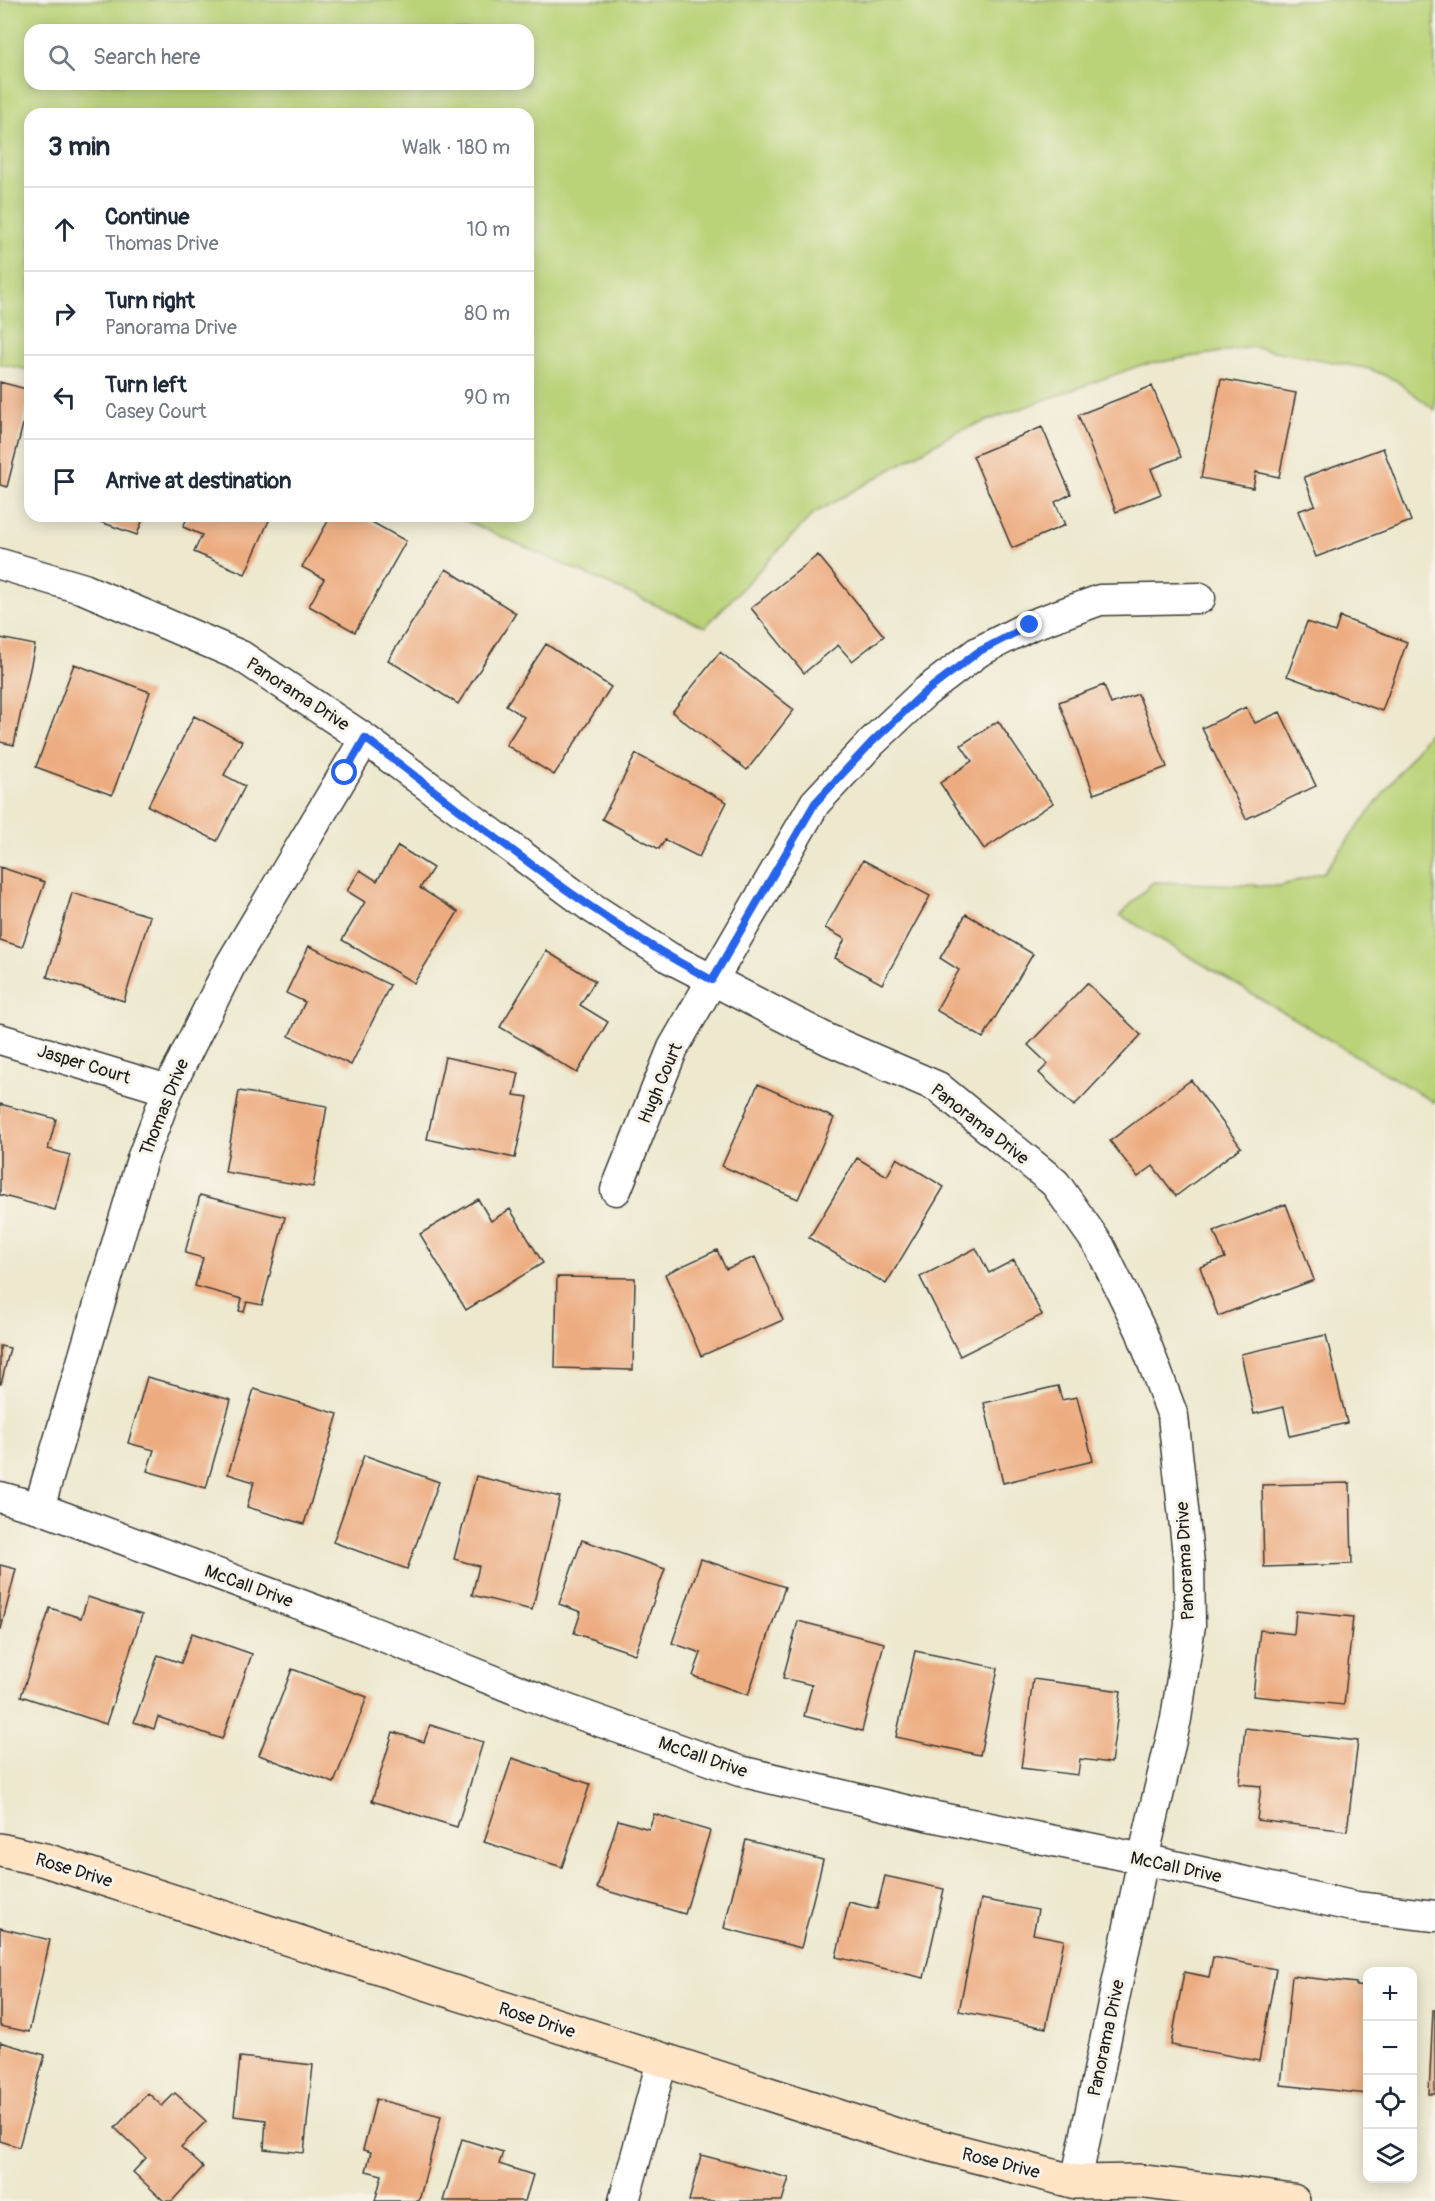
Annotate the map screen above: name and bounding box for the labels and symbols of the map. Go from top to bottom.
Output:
route end [1016,611,1042,637]
street label: Panorama Drive [242,652,354,736]
route start [331,759,357,785]
street label: Jasper Court [34,1039,134,1090]
street label: Hugh Court [633,1039,688,1127]
street label: Thomas Drive [135,1055,194,1159]
street label: Panorama Drive [926,1079,1034,1170]
street label: Panorama Drive [1171,1501,1200,1621]
street label: McCall Drive [201,1560,296,1613]
street label: McCall Drive [655,1732,750,1783]
street label: McCall Drive [1128,1847,1224,1888]
street label: Rose Drive [33,1848,115,1893]
street label: Panorama Drive [1083,1978,1130,2099]
street label: Rose Drive [496,1997,578,2044]
street label: Rose Drive [960,2143,1042,2184]

